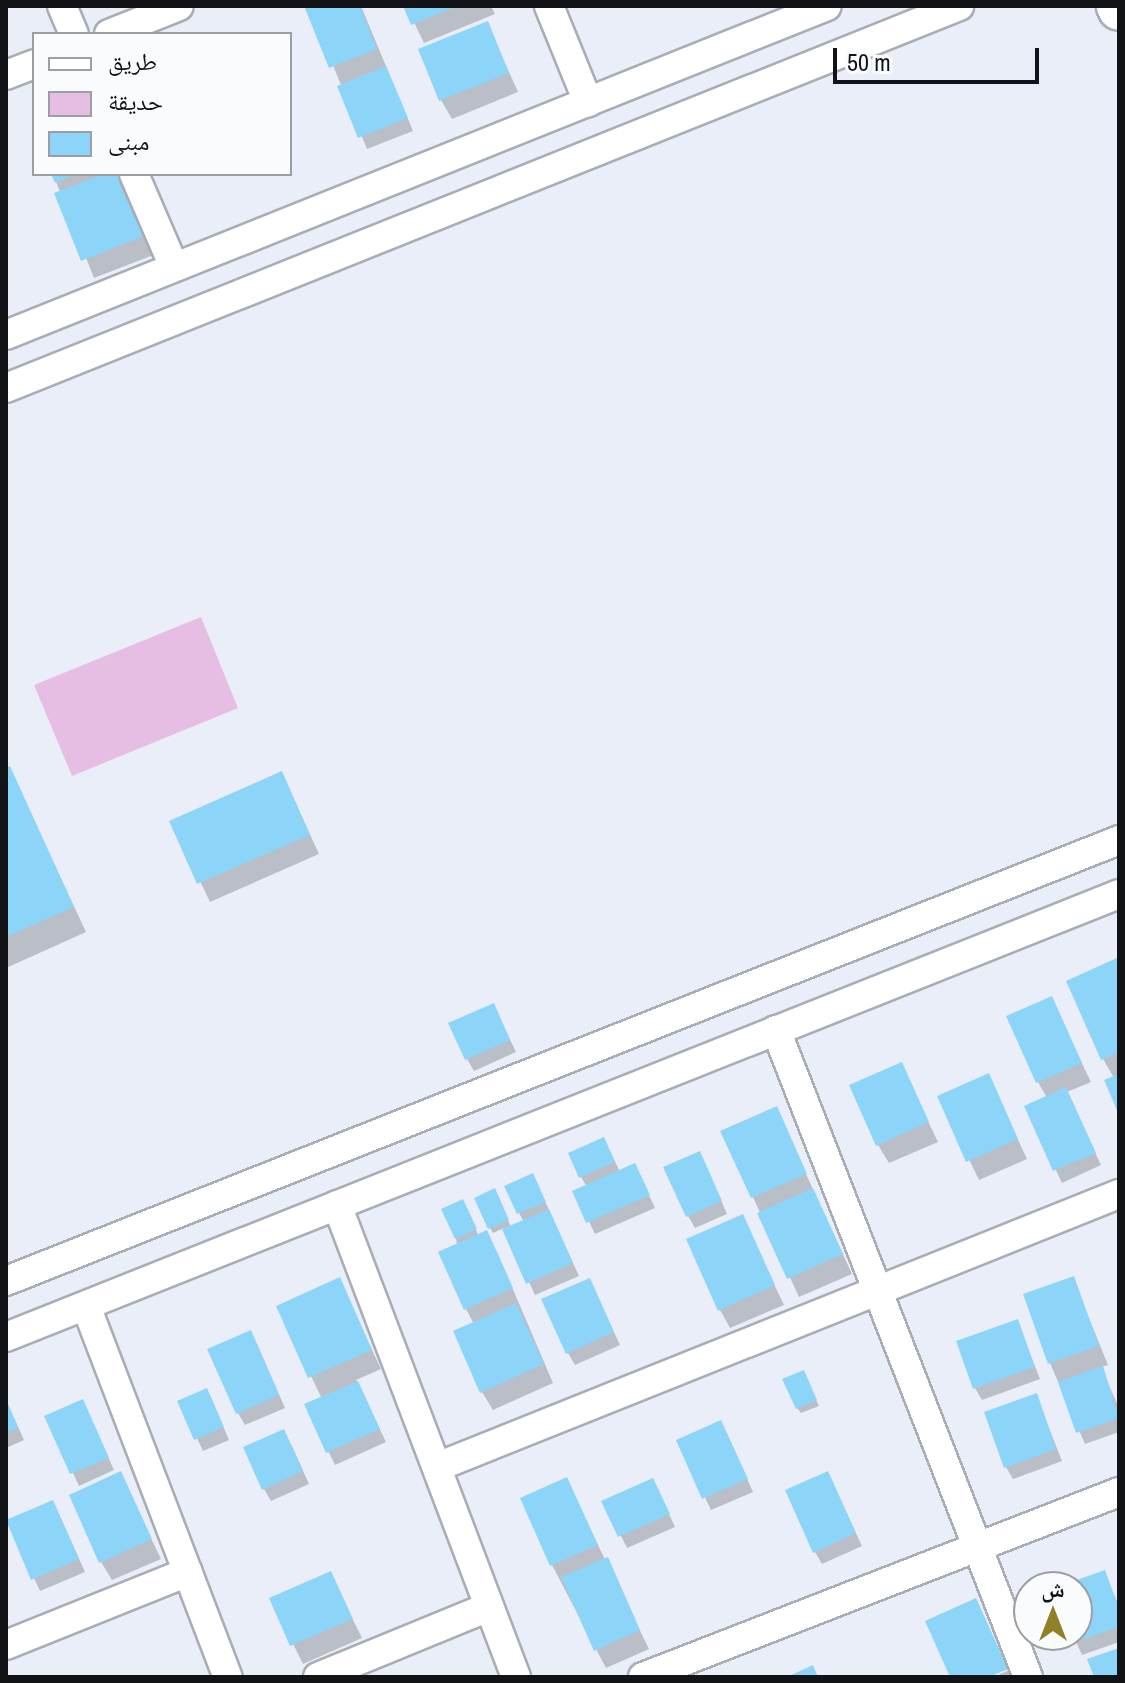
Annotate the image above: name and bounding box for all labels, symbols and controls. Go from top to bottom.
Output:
legend [32,32,292,176]
scale bar [837,32,1043,82]
text: طريق [108,45,157,77]
text: 50 m [847,46,891,78]
text: حديقة [108,85,163,117]
text: مبنى [108,125,149,157]
north arrow [1013,1571,1093,1651]
text: ش [1041,1574,1065,1604]

